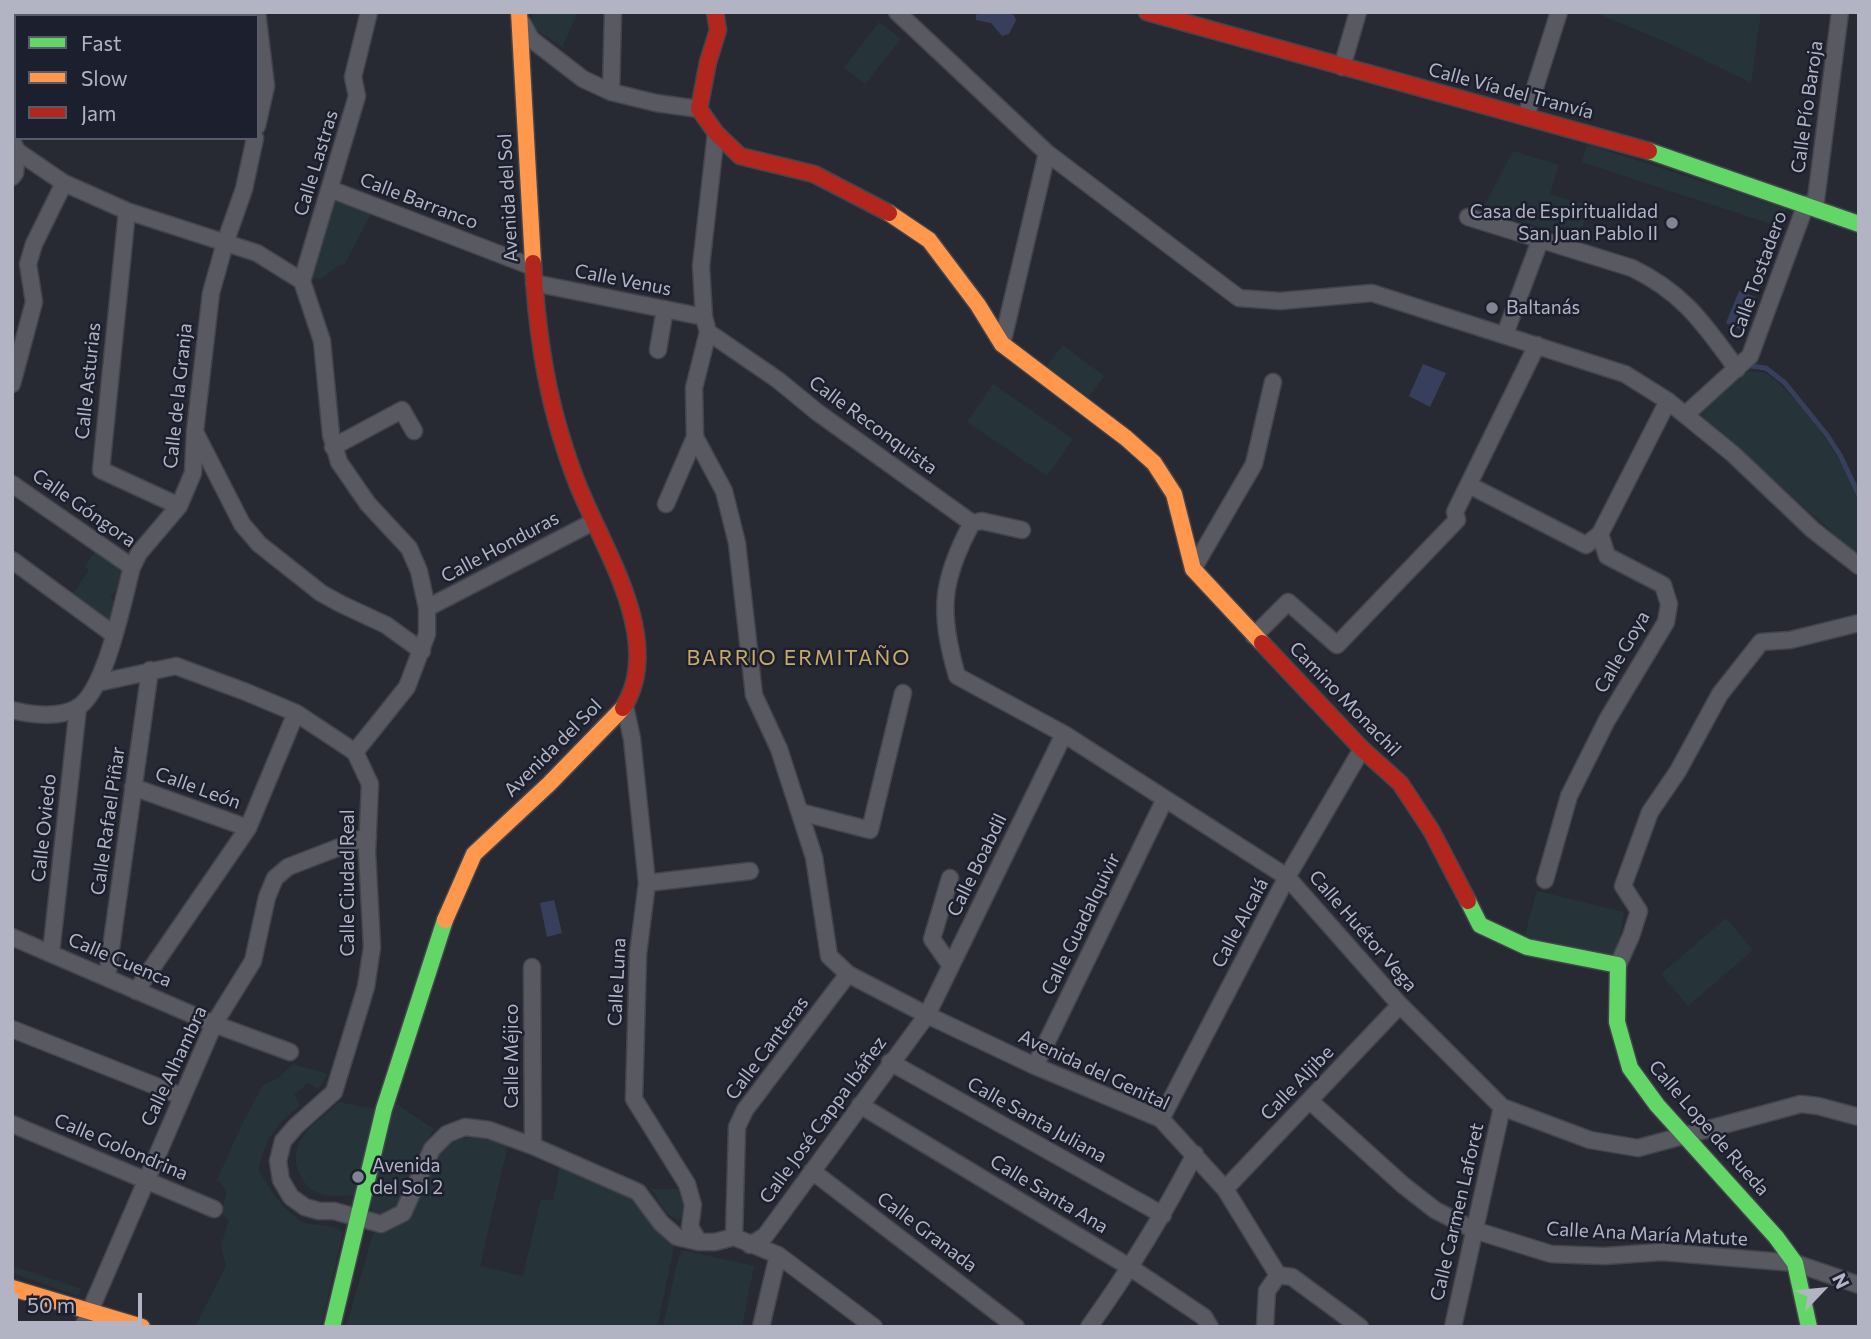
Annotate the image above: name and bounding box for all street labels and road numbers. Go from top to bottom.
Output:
street label: Calle Pío Baroja [1786,39,1828,175]
street label: Calle Vía del Tranvía [1426,58,1596,124]
street label: Calle Lastras [289,107,343,219]
street label: Avenida del Sol [493,133,523,263]
street label: Calle Barranco [357,168,481,234]
street label: Calle Tostadero [1724,208,1792,342]
street label: Calle Venus [573,259,673,301]
street label: Calle Asturias [71,321,105,441]
street label: Calle de la Granja [159,322,197,470]
street label: Calle Reconquista [804,371,942,479]
street label: Calle Góngora [28,464,140,552]
street label: Calle Honduras [437,506,563,588]
street label: Calle Goya [1589,607,1655,697]
street label: Camino Monachil [1284,637,1406,761]
street label: Avenida del Sol [499,694,607,802]
street label: Calle Rafael Piñar [86,745,130,897]
street label: Calle León [152,762,244,814]
street label: Calle Oviedo [27,773,61,883]
street label: Calle Ciudad Real [337,809,359,957]
street label: Calle Boabdil [942,810,1012,920]
street label: Calle Guadalquivir [1037,849,1125,999]
street label: Calle Huétor Vega [1304,866,1422,996]
street label: Calle Alcalá [1207,874,1273,972]
street label: Calle Cuenca [65,928,175,992]
street label: Calle Luna [603,937,631,1027]
street label: Calle Canteras [721,992,813,1104]
street label: Calle Alhambra [136,1002,212,1130]
street label: Calle Méjico [501,1004,523,1108]
street label: Avenida del Genital [1015,1025,1173,1115]
street label: Calle José Cappa Ibáñez [755,1032,891,1208]
street label: Calle Aljibe [1256,1041,1338,1125]
street label: Calle Lope de Rueda [1644,1056,1774,1200]
street label: Calle Santa Juliana [963,1072,1111,1168]
street label: Calle Golondrina [51,1109,191,1185]
street label: Calle Carmen Laforet [1425,1121,1489,1303]
street label: Calle Santa Ana [986,1150,1112,1238]
street label: Calle Granada [873,1187,981,1277]
street label: Calle Ana María Matute [1546,1217,1748,1251]

